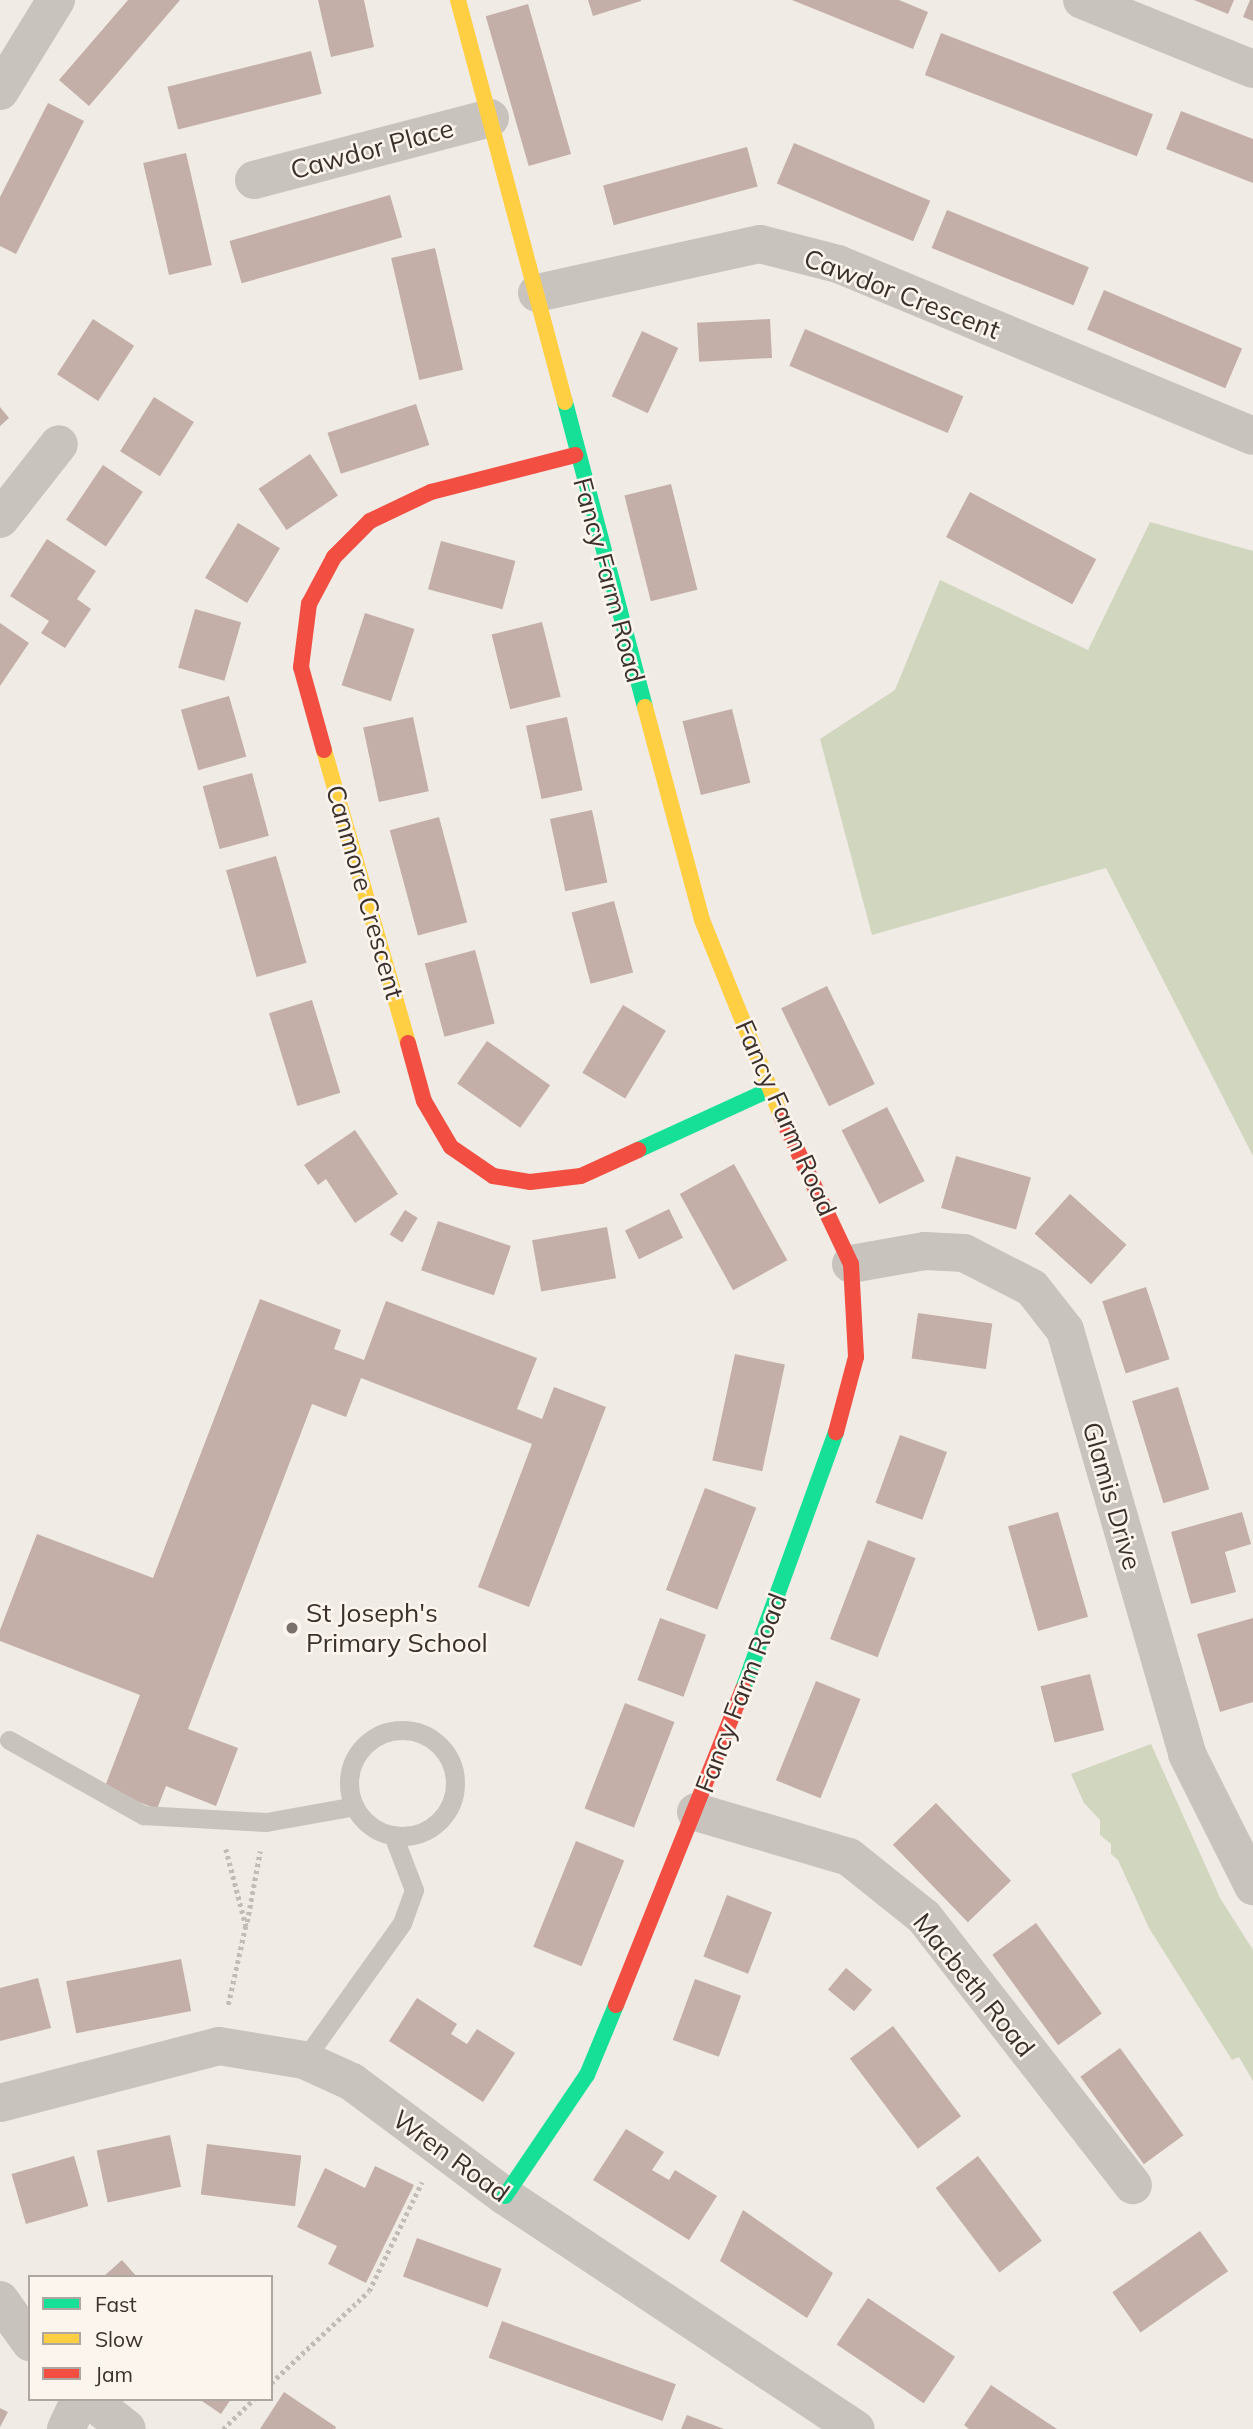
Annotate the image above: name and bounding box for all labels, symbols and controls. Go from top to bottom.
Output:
street label: Cawdor Place [287,112,457,186]
street label: Cawdor Crescent [800,242,1004,346]
street label: Fancy Farm Road [567,474,651,686]
street label: Canmore Crescent [320,781,410,1003]
street label: Fancy Farm Road [729,1015,843,1221]
street label: Glamis Drive [1076,1419,1148,1573]
street label: Fancy Farm Road [689,1589,793,1797]
place label: St Joseph's Primary School [306,1597,488,1658]
marker: St Joseph's Primary School [284,1620,300,1636]
street label: Macbeth Road [907,1907,1041,2063]
street label: Wren Road [387,2103,515,2209]
legend [28,2275,273,2401]
text: Fast [95,2291,137,2317]
text: Slow [95,2326,143,2352]
text: Jam [95,2361,133,2387]

